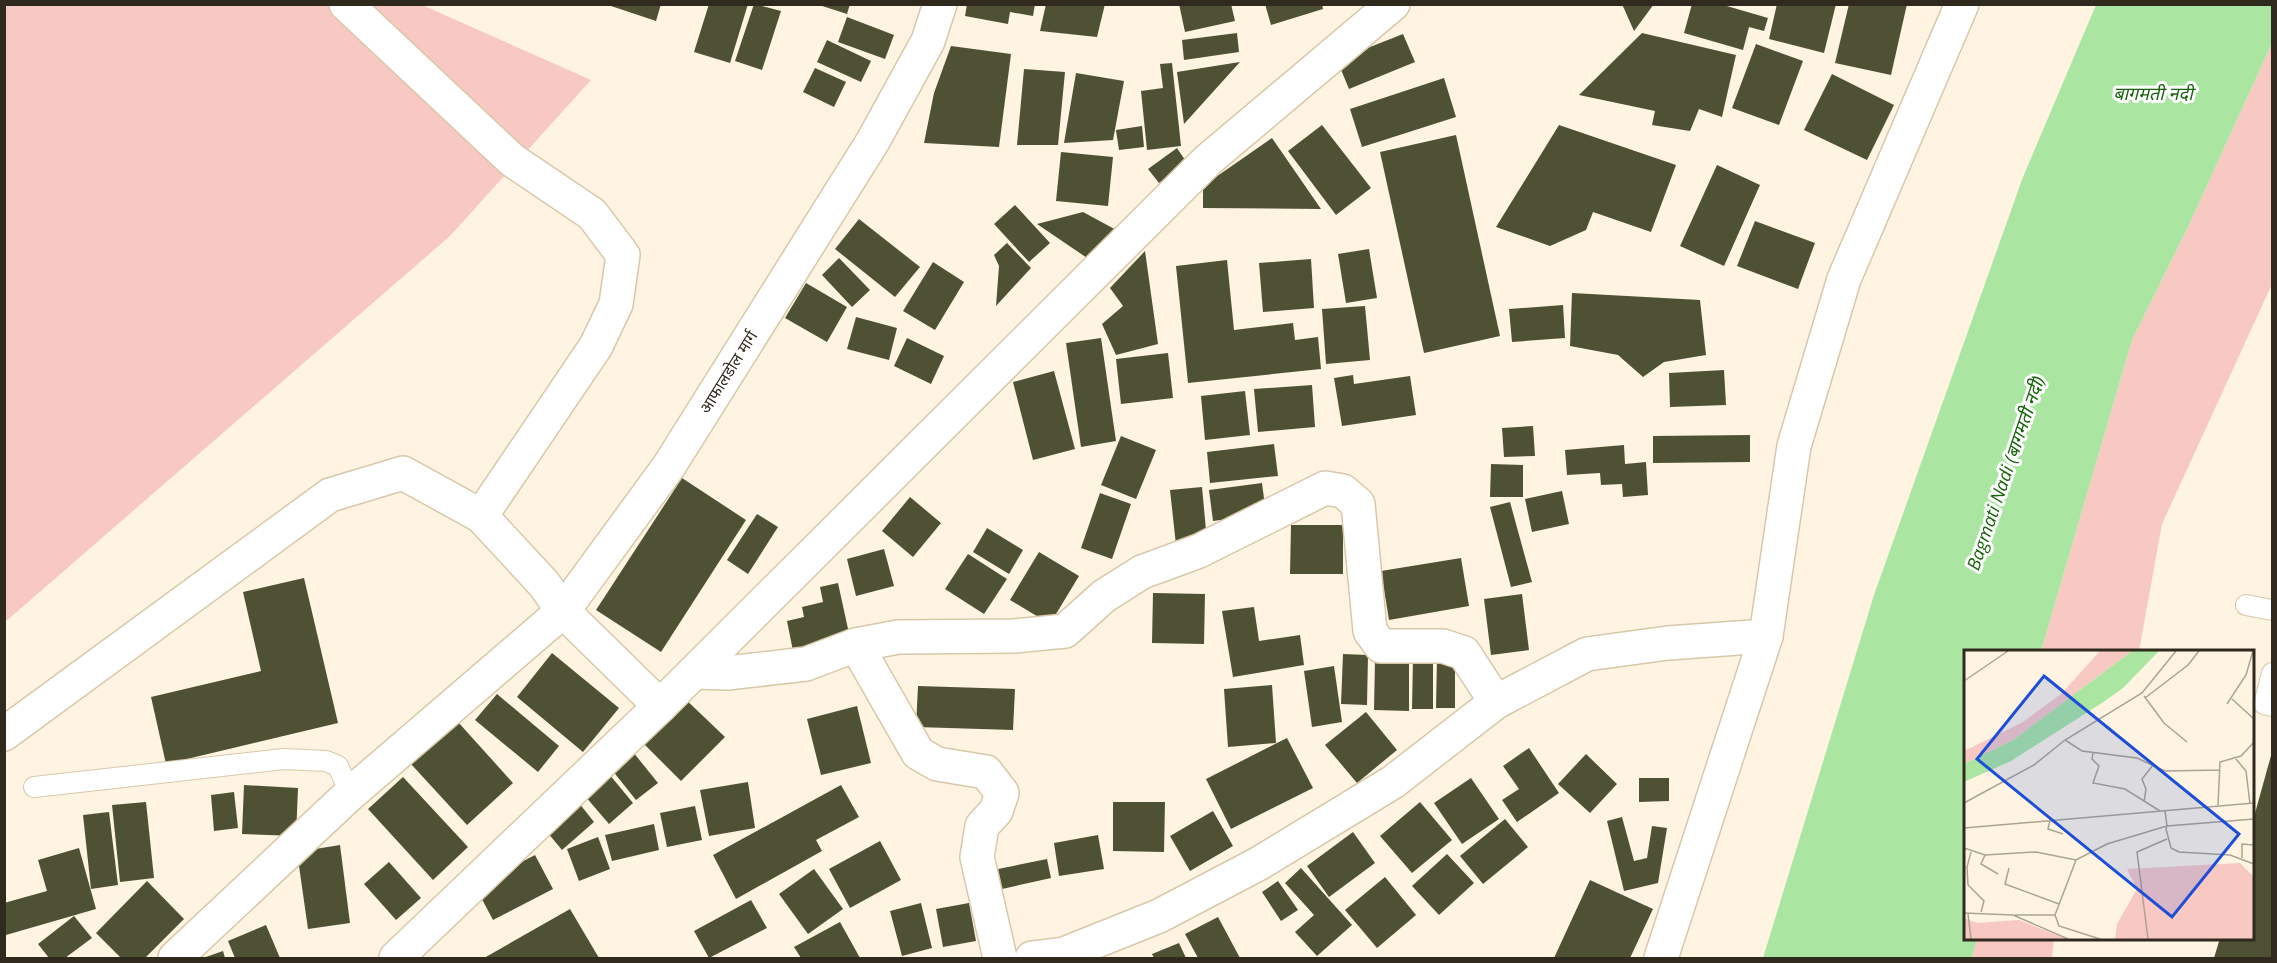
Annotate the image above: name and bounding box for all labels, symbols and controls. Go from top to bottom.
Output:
water label: बागमती नदी [2113,81,2196,105]
street label: आफालडोल मार्ग [694,325,763,418]
water label: Bagmati Nadi (बागमती नदी) [1960,373,2050,573]
inset map [1964,650,2253,939]

